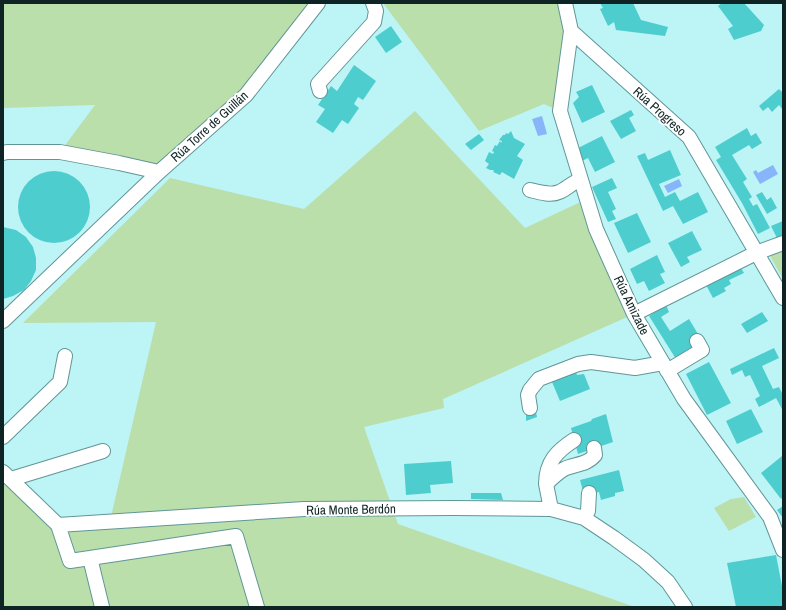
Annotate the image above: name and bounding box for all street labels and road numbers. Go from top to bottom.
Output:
street label: Rúa Progreso [630,83,690,140]
street label: Rúa Torre de Guillán [167,87,252,166]
street label: Rúa Amizade [610,273,653,338]
street label: Rúa Monte Berdón [306,500,396,519]

